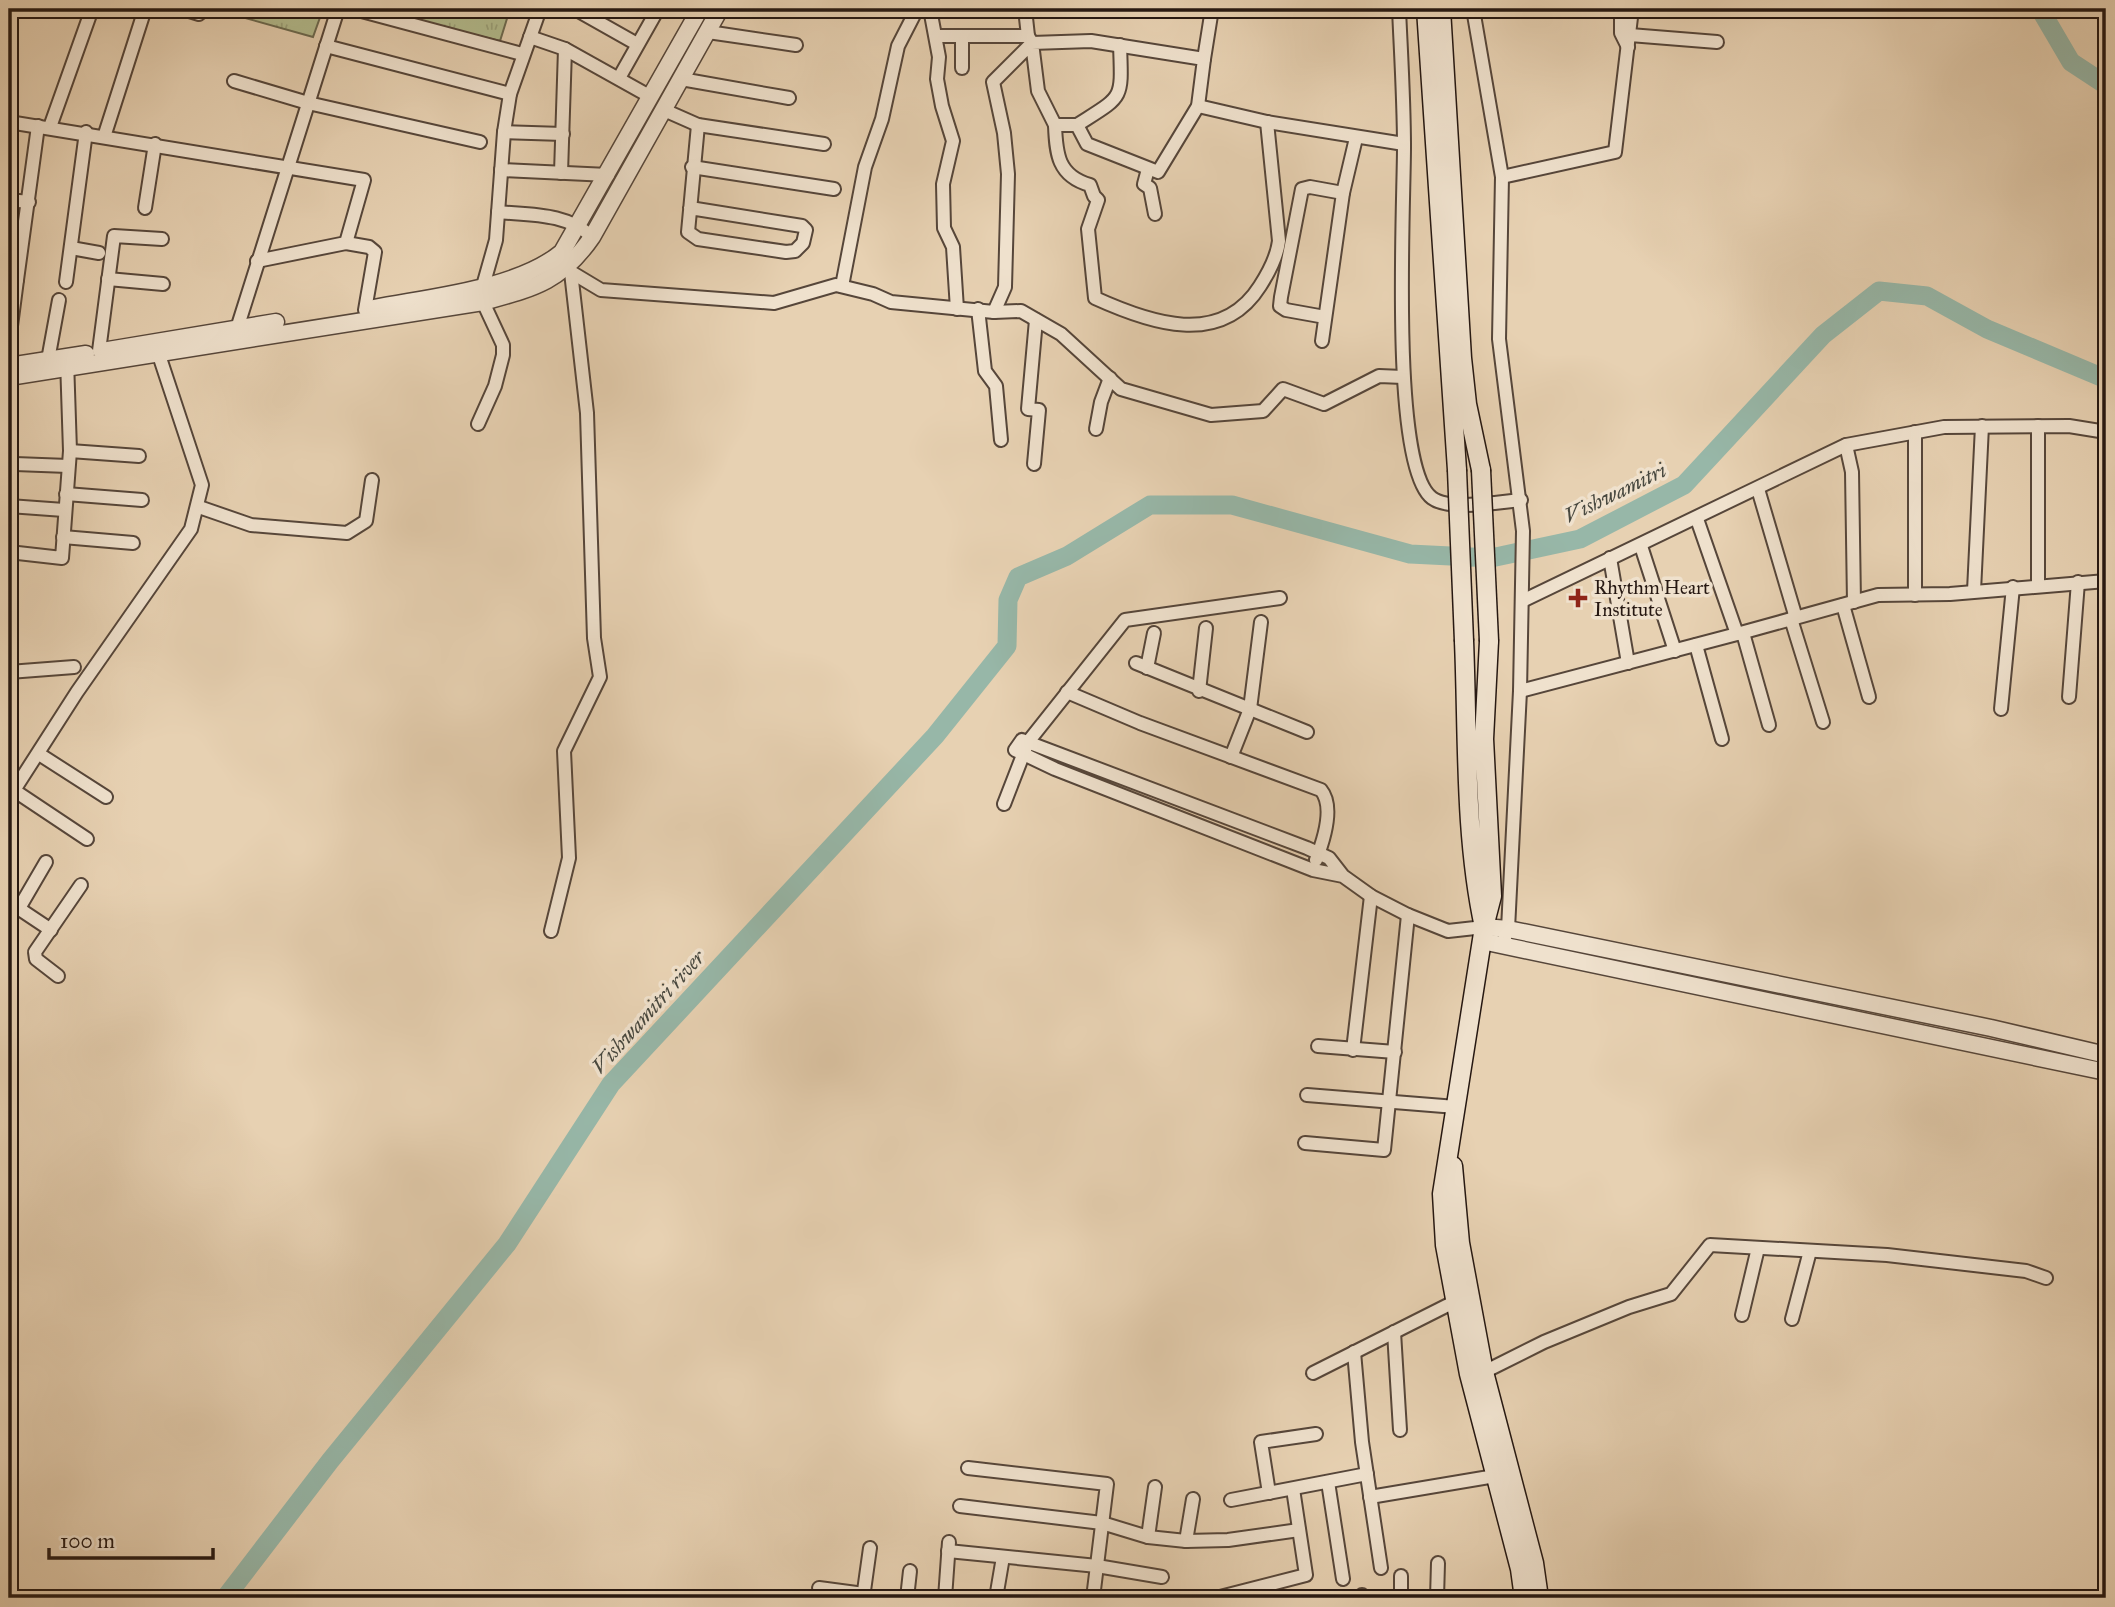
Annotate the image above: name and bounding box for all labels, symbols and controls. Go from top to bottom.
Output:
water label: Vishwamitri [1560,457,1670,529]
place label: Rhythm Heart Institute [1594,576,1710,621]
marker: Rhythm Heart Institute [1568,588,1588,608]
water label: Vishwamitri river [586,944,711,1079]
scale bar [49,1516,214,1560]
text: 100 m [60,1528,115,1554]

